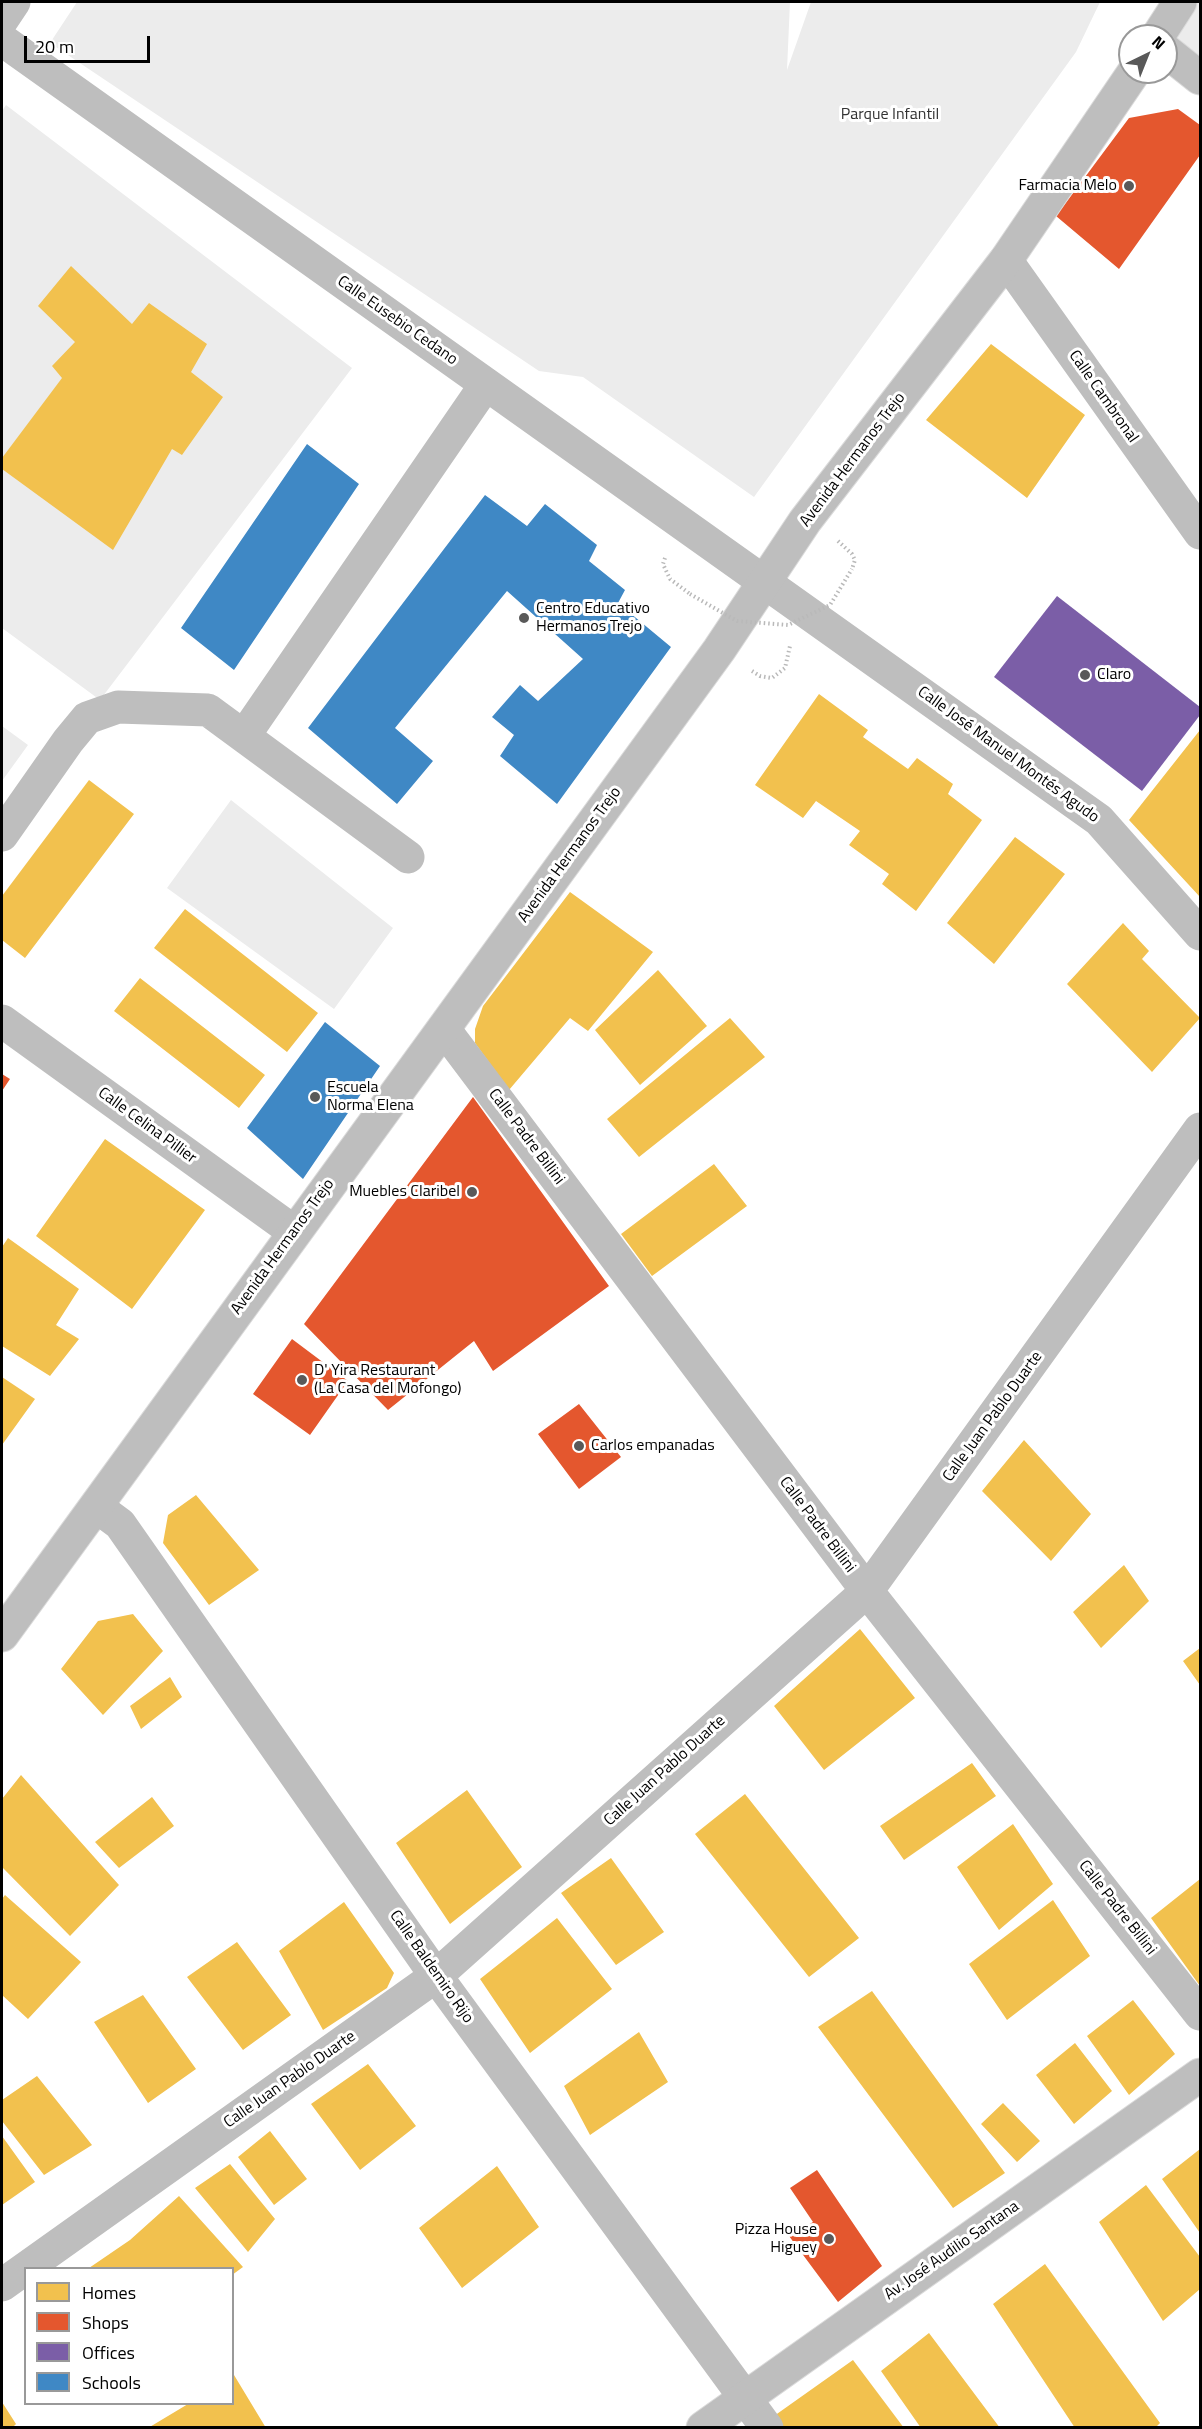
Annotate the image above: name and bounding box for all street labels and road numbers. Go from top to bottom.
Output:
street label: Calle Eusebio Cedano [333,272,461,370]
street label: Calle Cambronal [1064,347,1142,447]
street label: Avenida Hermanos Trejo [796,389,910,531]
street label: Calle José Manuel Montés Agudo [914,683,1102,827]
street label: Avenida Hermanos Trejo [514,783,626,927]
street label: Calle Celina Pillier [94,1084,200,1168]
street label: Calle Padre Billini [484,1085,568,1189]
street label: Avenida Hermanos Trejo [227,1175,339,1319]
street label: Calle Juan Pablo Duarte [939,1348,1047,1486]
street label: Calle Padre Billini [775,1473,859,1577]
street label: Calle Juan Pablo Duarte [600,1711,730,1831]
street label: Calle Padre Billini [1074,1857,1160,1959]
street label: Calle Baldemiro Rijo [385,1907,477,2027]
street label: Calle Juan Pablo Duarte [220,2027,360,2133]
street label: Av. José Audilio Santana [881,2197,1023,2305]

